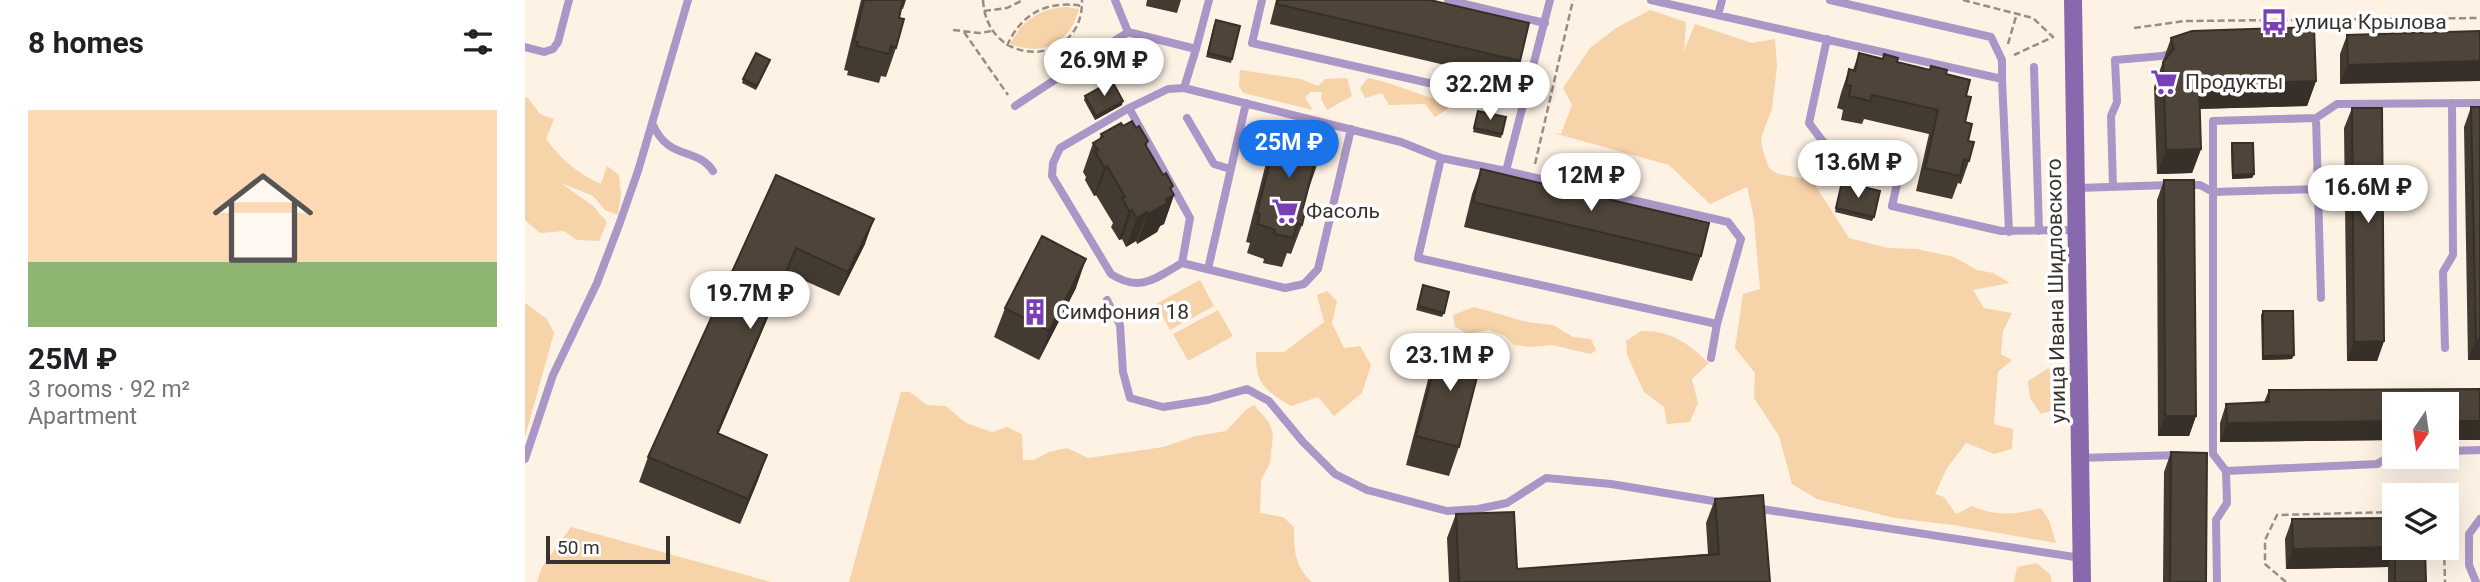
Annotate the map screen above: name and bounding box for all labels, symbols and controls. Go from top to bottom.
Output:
bus stop icon: улица Крылова [2259,7,2289,37]
place label: улица Крылова [2295,10,2447,34]
icon: filters [459,23,497,61]
text: 8 homes [28,25,144,60]
pin: 26.9M ₽ [1039,38,1169,98]
text: 26.9M ₽ [1060,47,1148,74]
pin: 32.2M ₽ [1425,62,1555,122]
supermarket icon: Продукты [2149,67,2179,97]
place label: Продукты [2185,70,2283,94]
text: 32.2M ₽ [1446,71,1534,98]
pin: 25M ₽ [1240,120,1338,180]
text: 25M ₽ [1255,129,1323,156]
pin: 13.6M ₽ [1793,140,1923,200]
text: 13.6M ₽ [1814,149,1902,176]
pin: 12M ₽ [1542,154,1640,213]
icon: home [200,155,326,281]
street label: улица Ивана Шидловского [2042,158,2070,424]
text: 12M ₽ [1557,162,1625,189]
pin: 16.6M ₽ [2303,166,2433,225]
text: 16.6M ₽ [2324,174,2412,201]
supermarket icon: Фасоль [1270,196,1300,226]
place label: Фасоль [1306,199,1380,223]
pin: 19.7M ₽ [685,272,815,331]
text: 19.7M ₽ [706,280,794,307]
building icon: Симфония 18 [1020,297,1050,327]
place label: Симфония 18 [1056,300,1189,324]
pin: 23.1M ₽ [1385,334,1515,393]
text: 25M ₽ [28,341,117,376]
text: 23.1M ₽ [1406,342,1494,369]
text: 3 rooms · 92 m² [28,376,190,403]
north arrow [2382,392,2459,469]
map controls [2382,392,2459,560]
text: Apartment [28,403,137,430]
button: layers [2382,483,2459,560]
scale bar [546,533,670,565]
text: 50 m [557,536,600,559]

